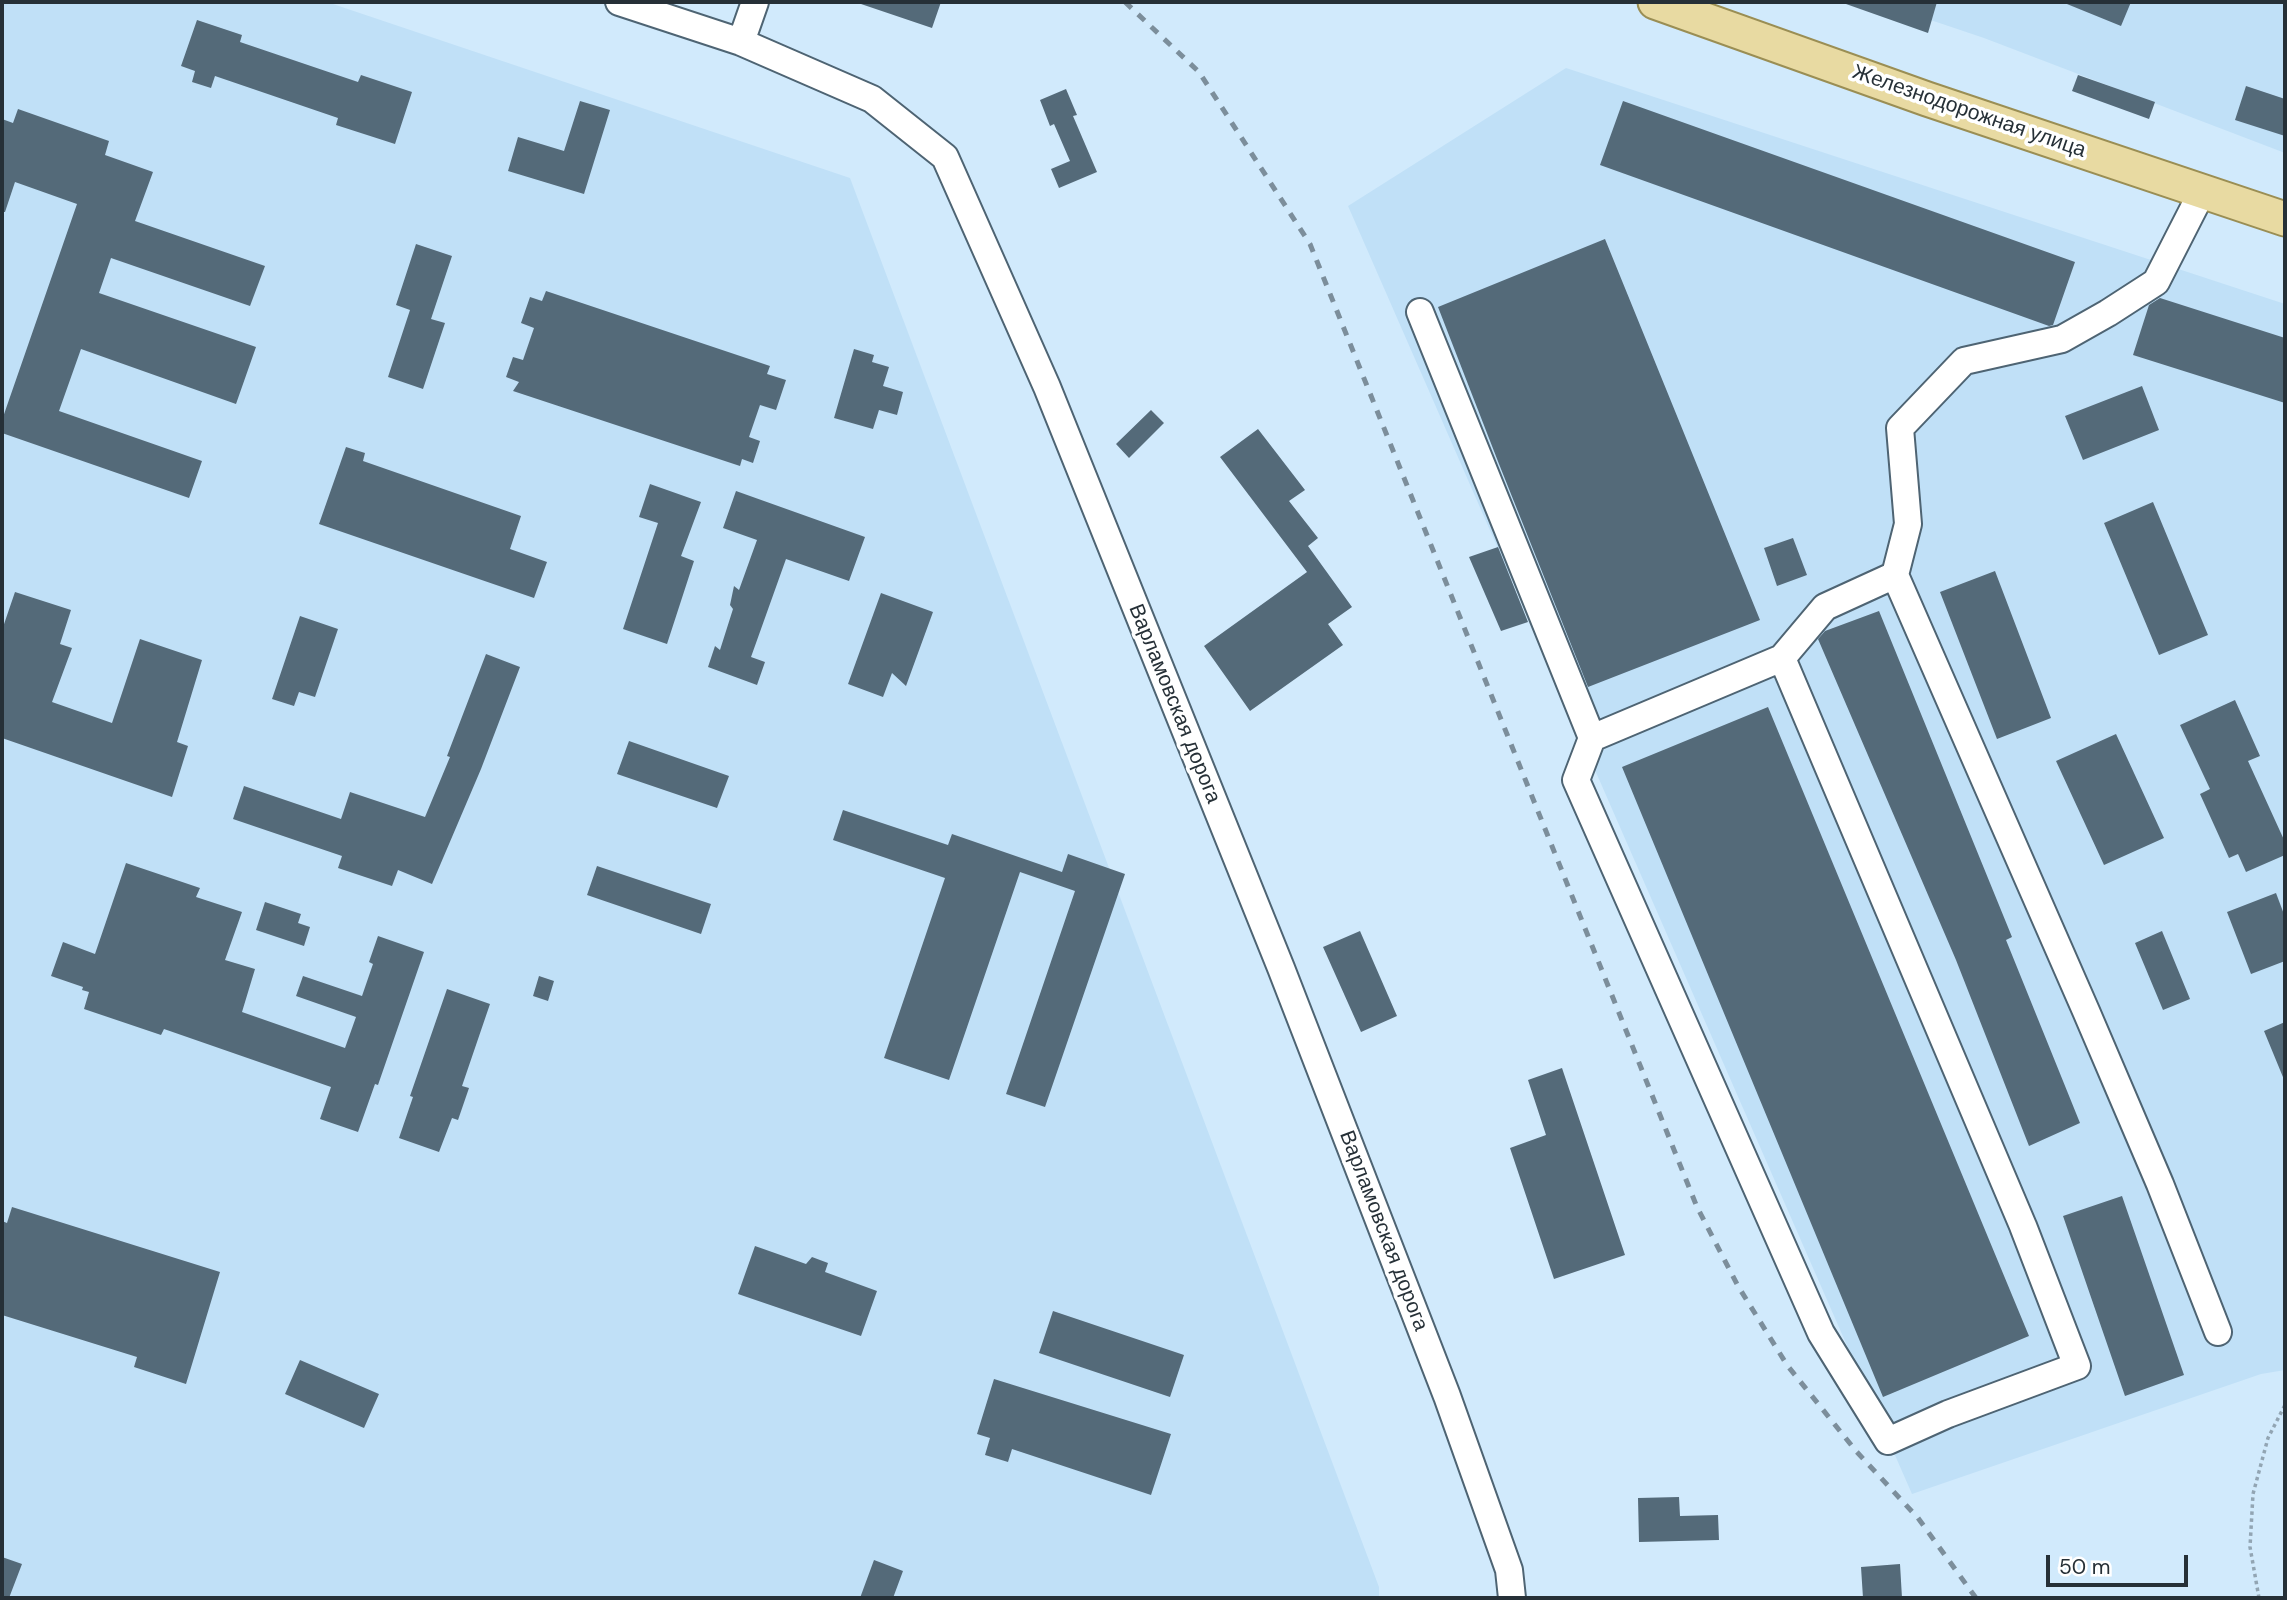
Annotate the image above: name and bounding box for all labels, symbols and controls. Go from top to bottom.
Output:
street label: Железнодорожная улица [1849,60,2089,164]
street label: Варламовская дорога [1123,601,1225,807]
street label: Варламовская дорога [1333,1127,1433,1335]
scale bar [2049,1540,2191,1584]
text: 50 m [2059,1553,2110,1581]

